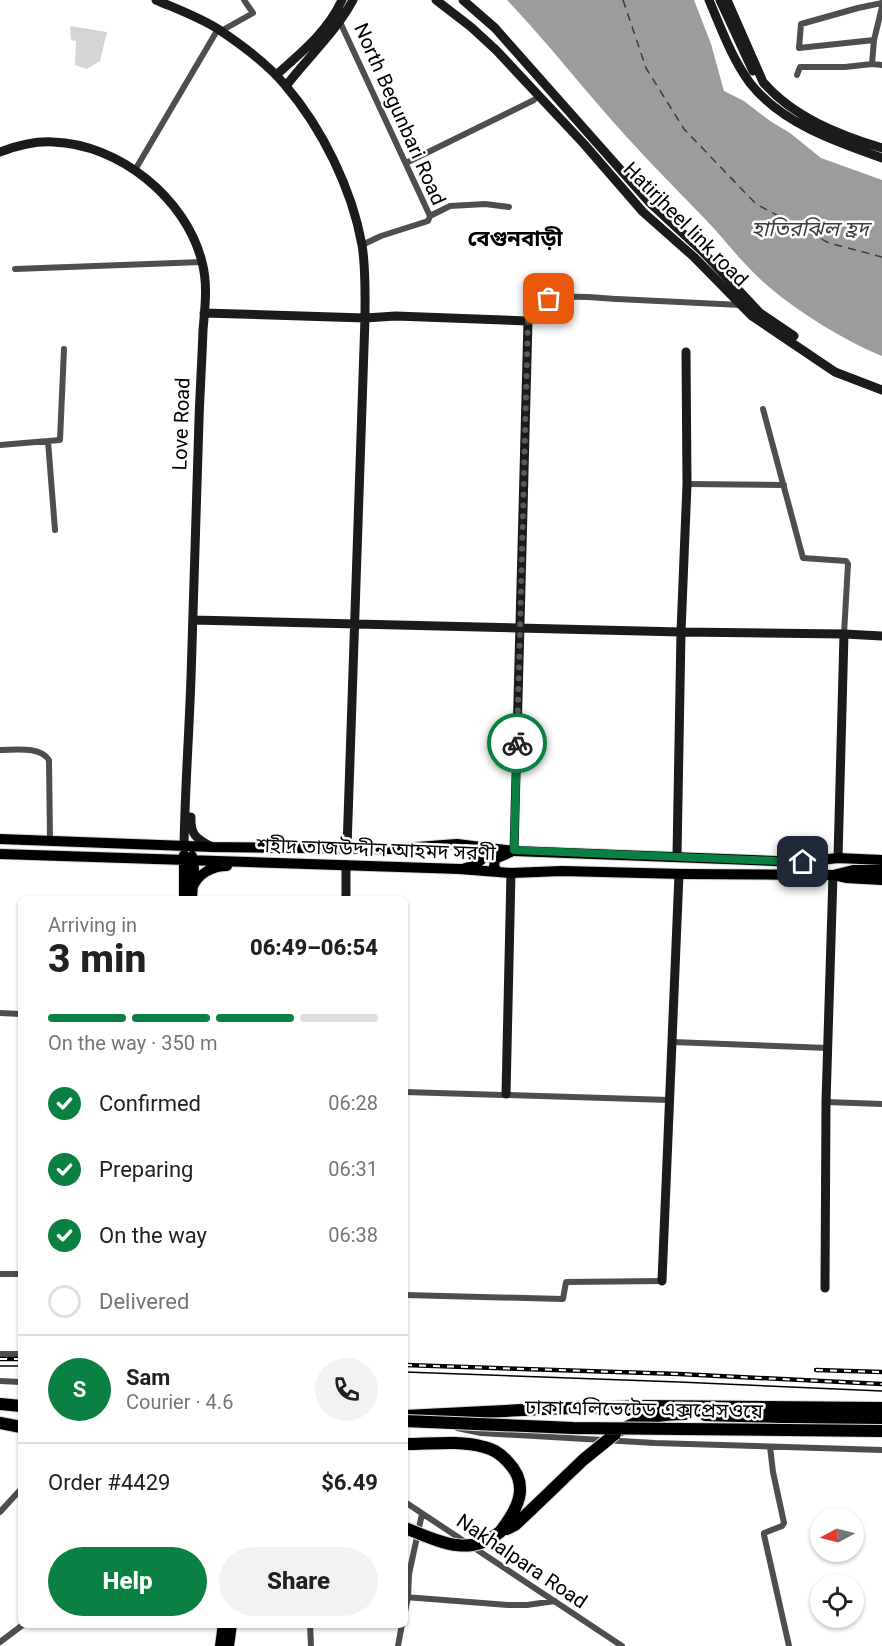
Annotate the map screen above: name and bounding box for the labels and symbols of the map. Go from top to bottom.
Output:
street label: North Begunbari Road [349,19,451,209]
street label: Hatirjheel link road [619,157,753,291]
water label: হাতিরঝিল হ্রদ [751,217,873,241]
district label: বেগুনবাড়ী [467,226,563,251]
pin [523,273,574,324]
street label: Love Road [167,377,195,471]
courier [487,713,547,773]
street label: শহীদ তাজউদ্দীন আহমদ সরণী [255,833,497,865]
pin [777,836,828,887]
street label: ঢাকা এলিভেটেড এক্সপ্রেসওয়ে [524,1395,764,1423]
street label: Nakhalpara Road [452,1508,592,1614]
north arrow [810,1508,864,1562]

